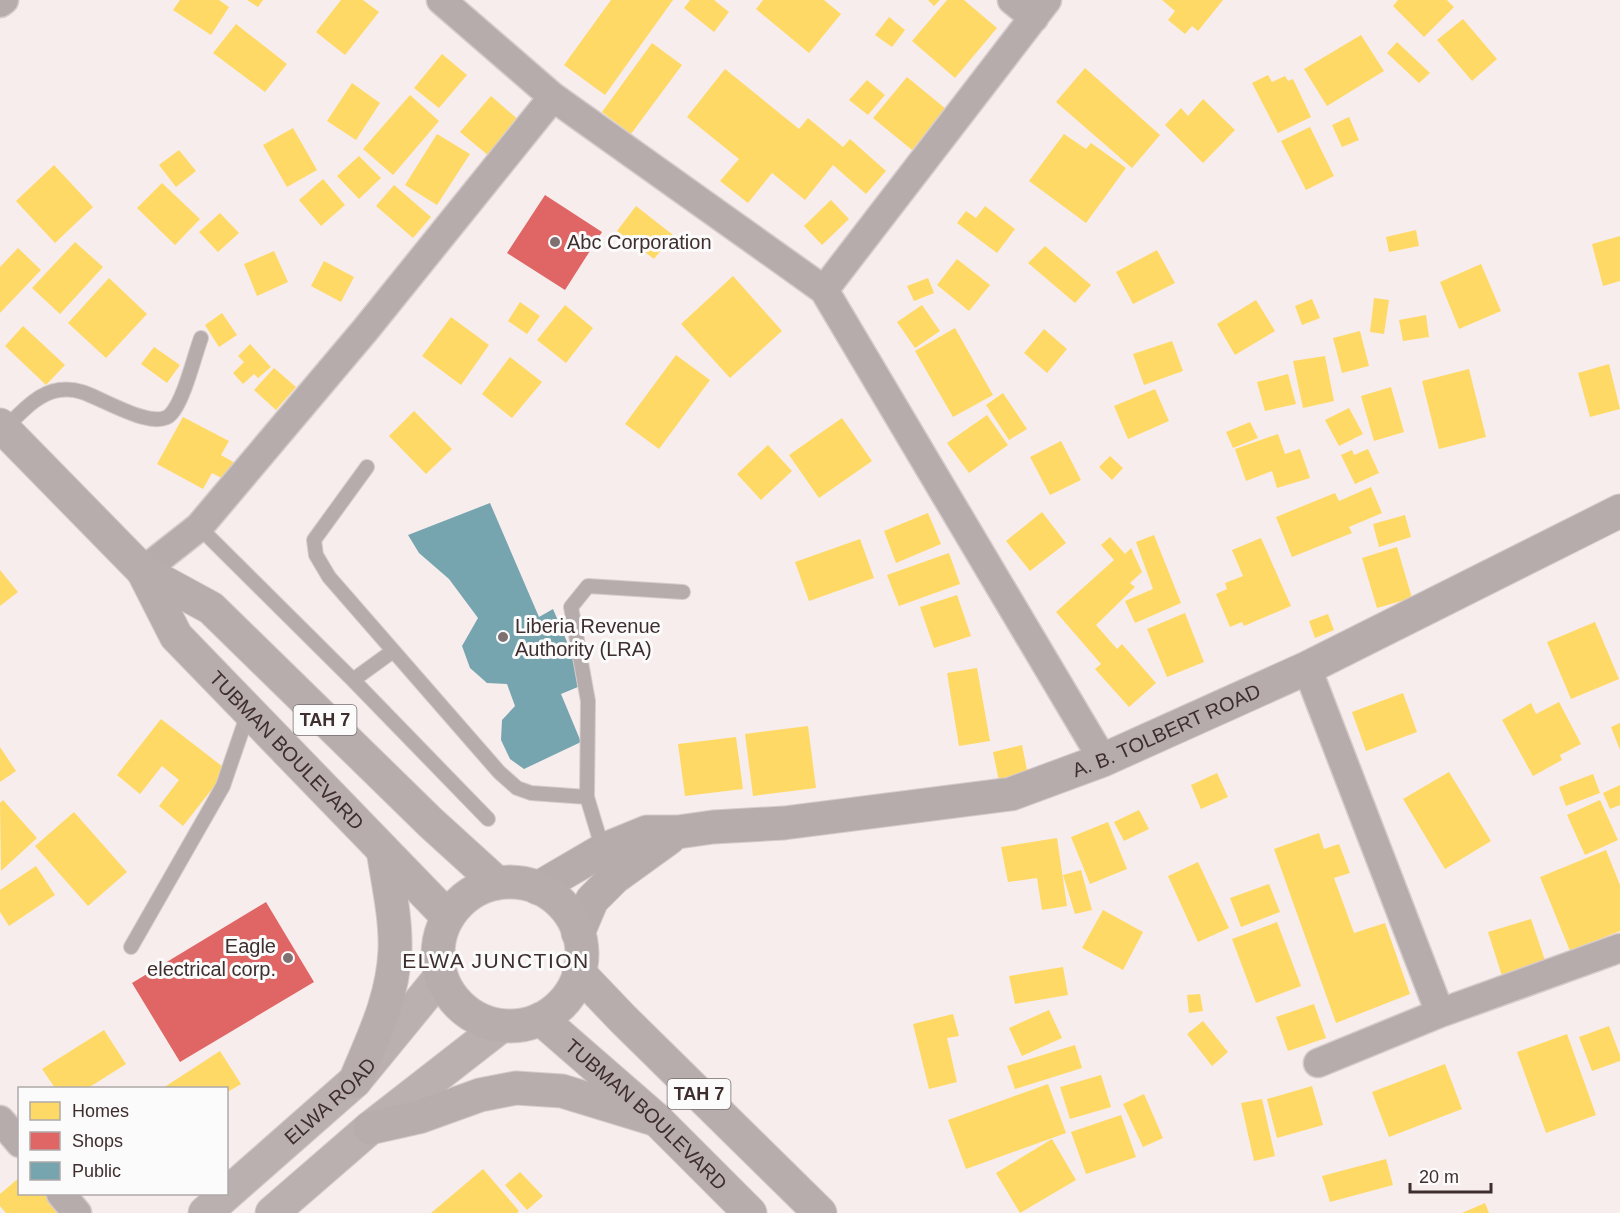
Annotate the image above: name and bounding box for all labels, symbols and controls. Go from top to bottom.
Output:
place label: Abc Corporation [567,231,712,253]
marker: Abc Corporation [548,235,562,249]
place label: Liberia Revenue Authority (LRA) [515,615,661,660]
marker: Liberia Revenue Authority (LRA) [496,630,510,644]
street label: TUBMAN BOULEVARD [205,667,368,834]
street label: A. B. TOLBERT ROAD [1069,680,1264,781]
road number: TAH 7 [294,705,356,735]
place label: Eagle electrical corp. [147,935,276,980]
district label: ELWA JUNCTION [402,949,590,972]
marker: Eagle electrical corp. [281,951,295,965]
street label: TUBMAN BOULEVARD [561,1034,731,1194]
street label: ELWA ROAD [280,1053,380,1149]
road number: TAH 7 [668,1079,730,1109]
legend [18,1087,228,1195]
text: Homes [72,1101,129,1121]
text: Shops [72,1131,123,1151]
scale bar [1410,1156,1491,1194]
text: Public [72,1161,121,1181]
text: 20 m [1419,1167,1459,1187]

